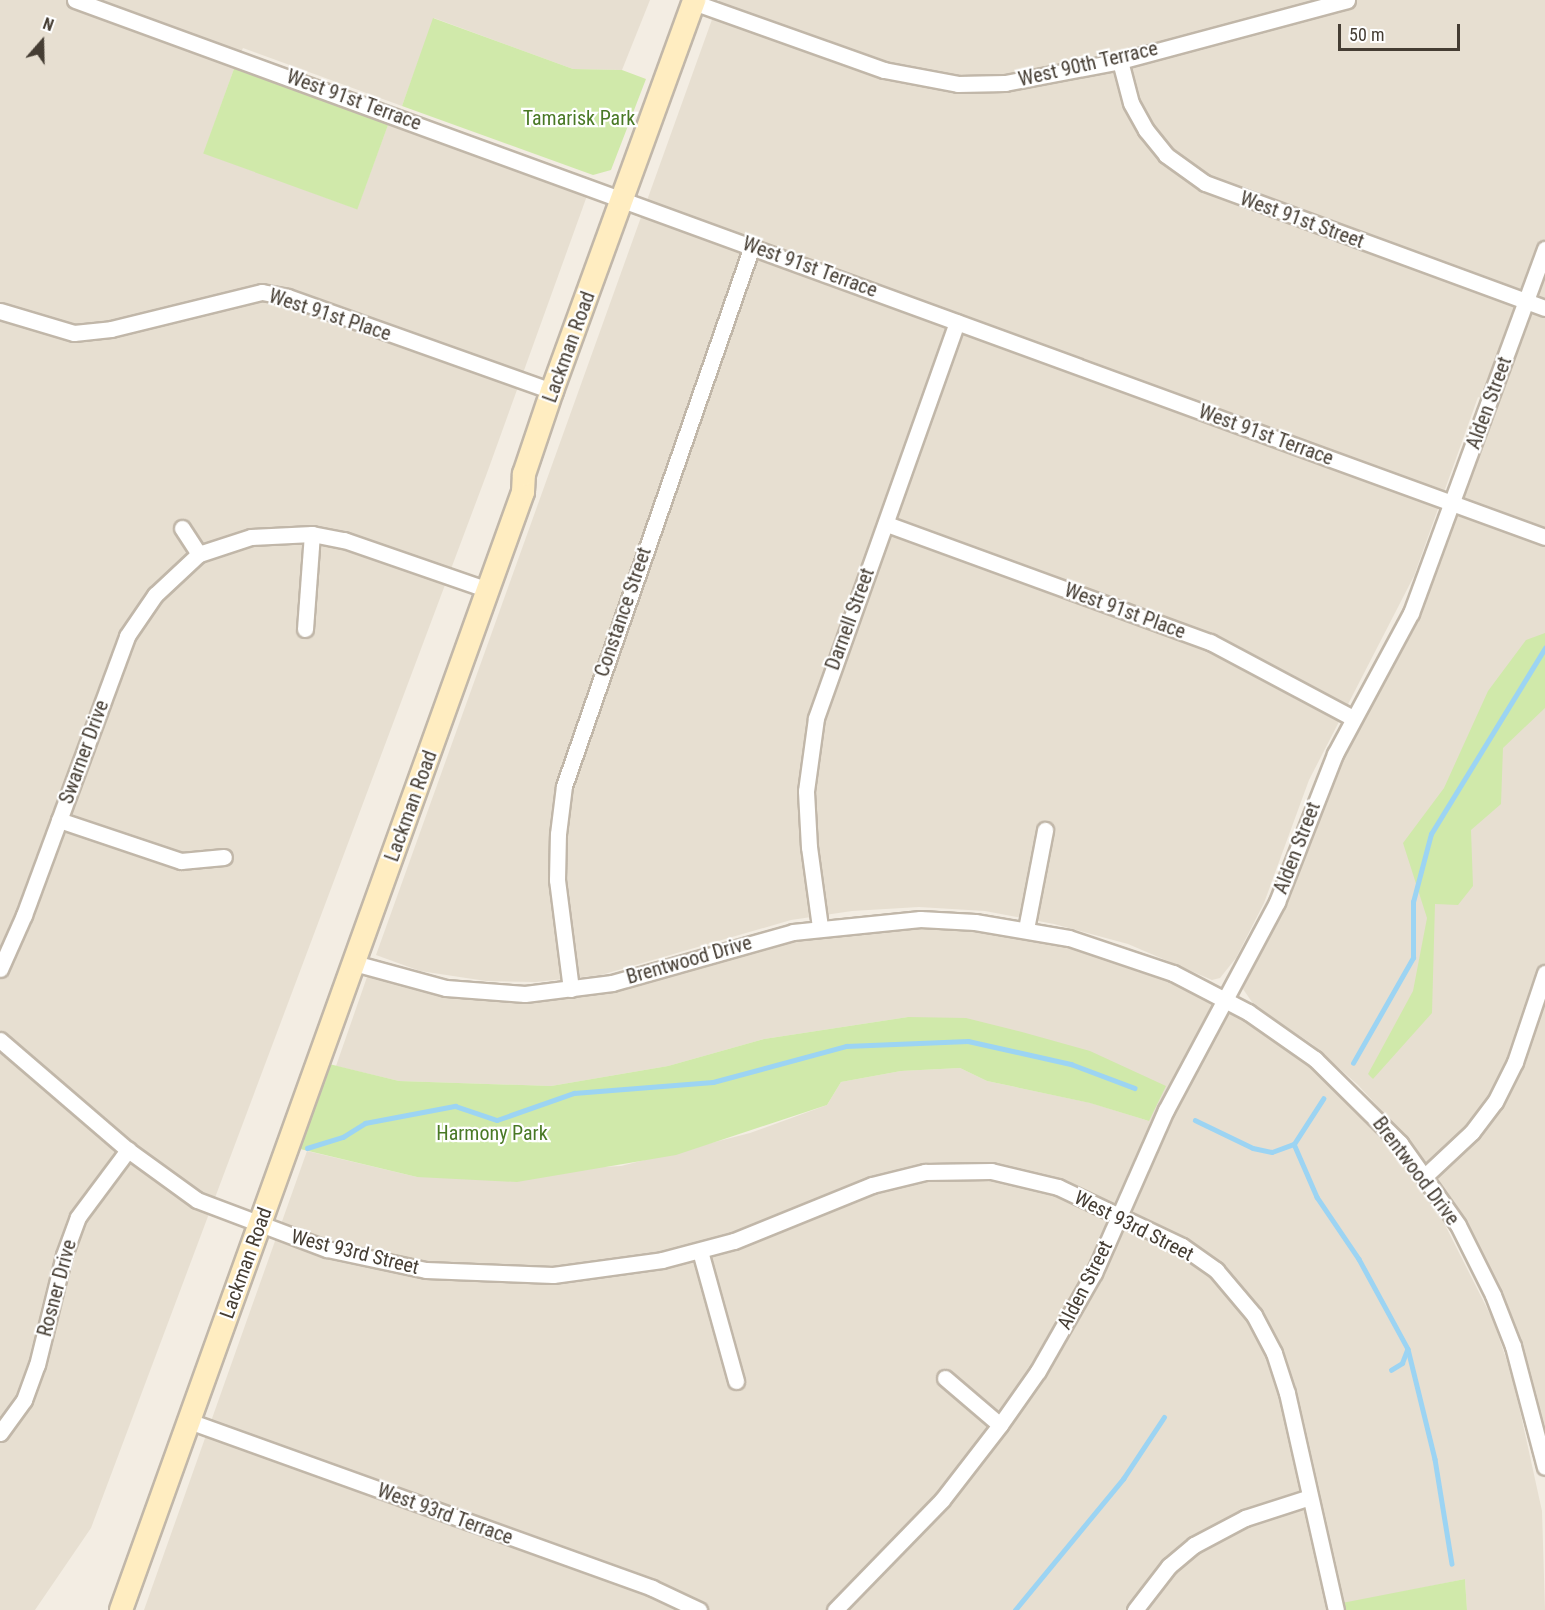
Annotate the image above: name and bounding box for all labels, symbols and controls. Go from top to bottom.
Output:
north arrow [12,12,72,72]
scale bar [1341,12,1462,50]
text: N [40,14,56,35]
text: 50 m [1349,24,1384,45]
street label: West 90th Terrace [1016,36,1160,92]
street label: West 91st Terrace [283,64,425,136]
park label: Tamarisk Park [523,106,635,130]
street label: West 91st Street [1237,186,1367,254]
street label: West 91st Terrace [739,231,881,303]
street label: West 91st Place [266,284,394,346]
street label: Lackman Road [538,288,600,406]
street label: Alden Street [1461,354,1517,452]
street label: West 91st Terrace [1195,399,1337,471]
street label: Constance Street [590,544,656,680]
street label: Darnell Street [820,565,880,673]
street label: West 91st Place [1061,578,1189,644]
street label: Swarner Drive [54,697,114,807]
street label: Lackman Road [380,747,442,865]
street label: Alden Street [1268,799,1326,897]
street label: Brentwood Drive [624,931,754,989]
street label: Brentwood Drive [1368,1112,1464,1230]
park label: Harmony Park [436,1121,548,1145]
street label: West 93rd Street [1070,1186,1198,1266]
street label: Lackman Road [215,1204,277,1322]
street label: West 93rd Street [289,1225,421,1279]
street label: Rosner Drive [33,1237,81,1339]
street label: Alden Street [1052,1237,1118,1333]
street label: West 93rd Terrace [374,1478,516,1550]

